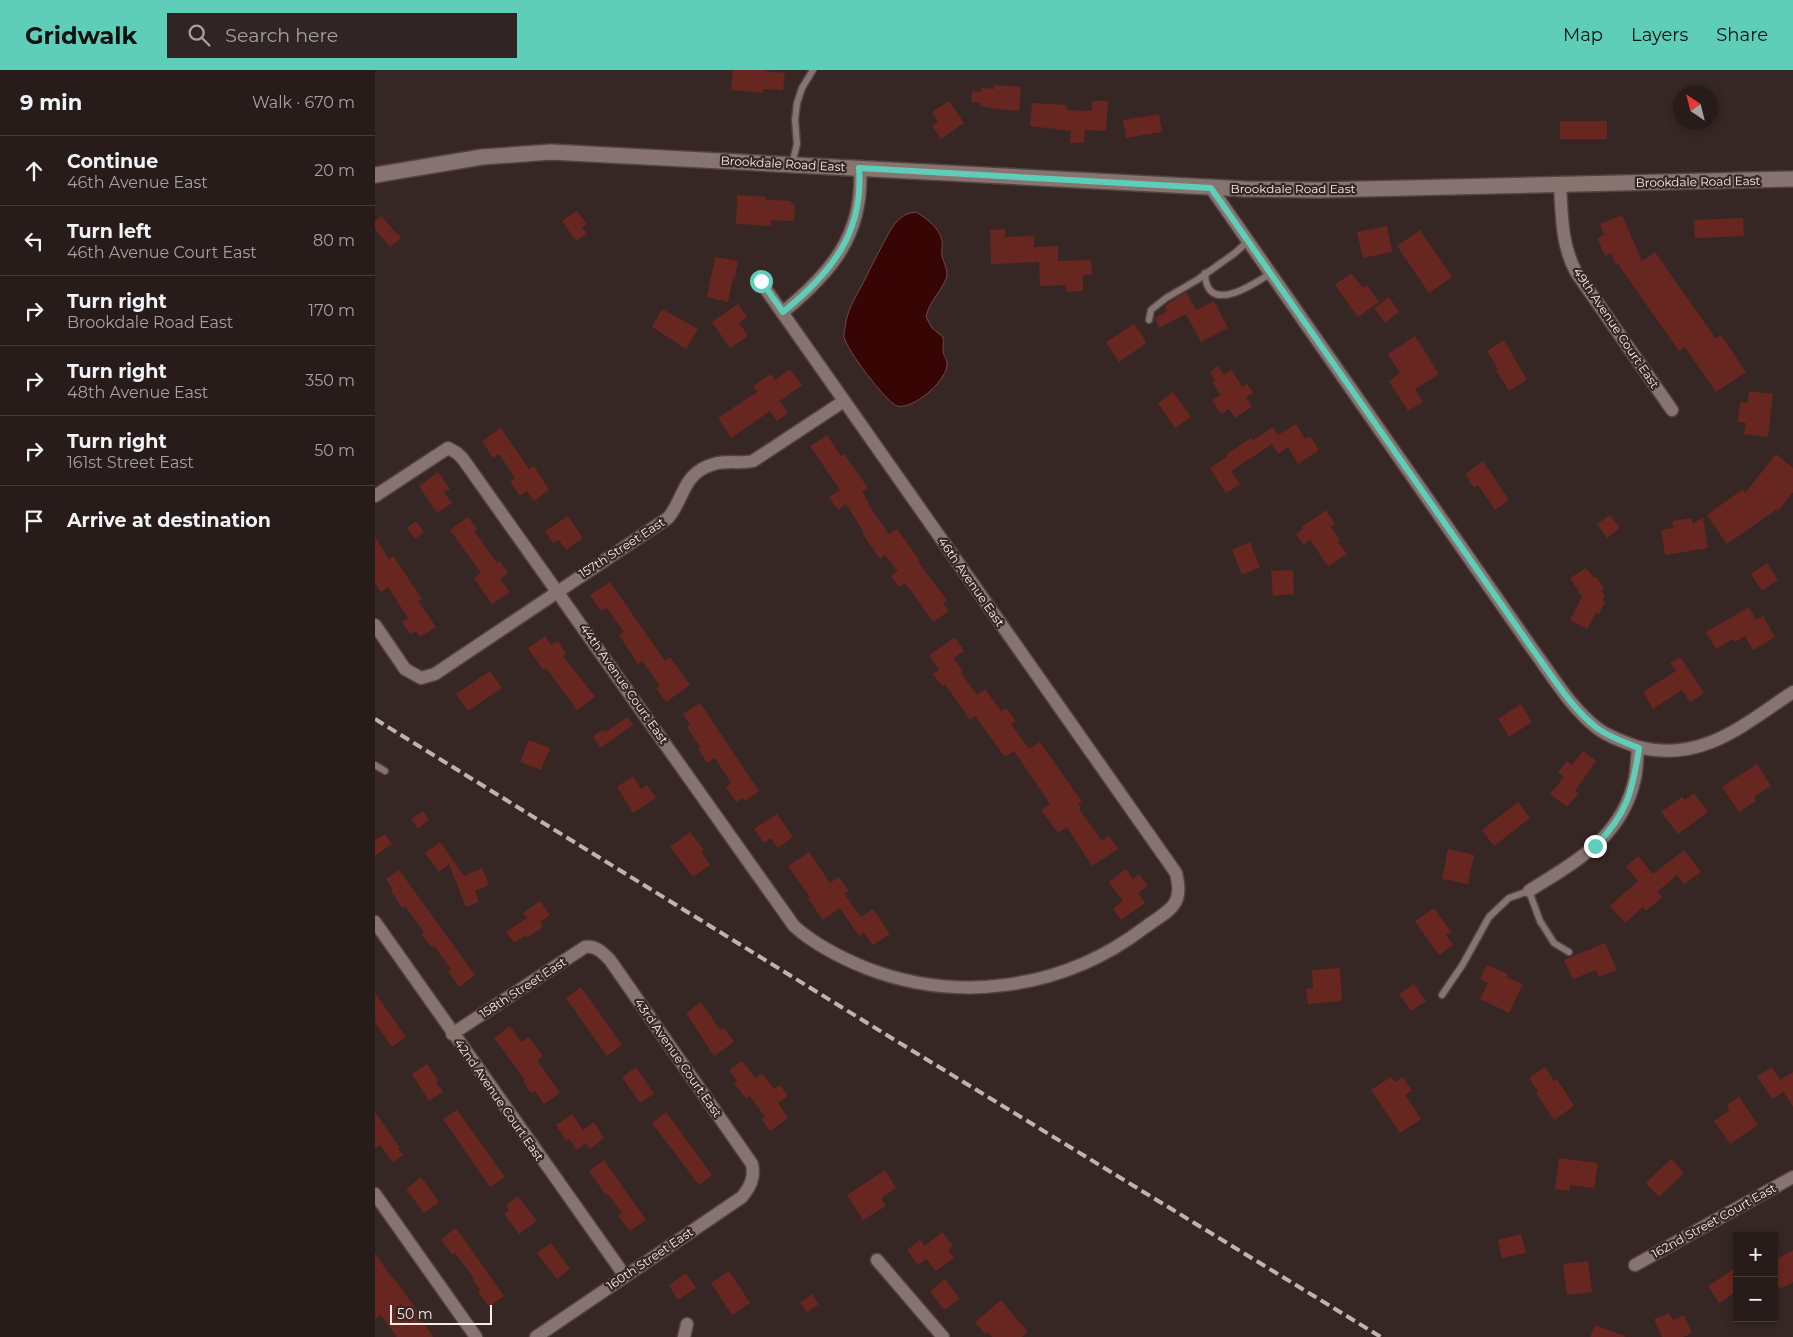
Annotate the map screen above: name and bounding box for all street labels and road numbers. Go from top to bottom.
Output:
street label: Brookdale Road East [720,153,846,174]
street label: Brookdale Road East [1635,173,1761,190]
street label: Brookdale Road East [1231,181,1356,196]
street label: 49th Avenue Court East [1570,264,1663,391]
street label: 157th Street East [576,514,667,581]
street label: 46th Avenue East [935,534,1008,629]
street label: 44th Avenue Court East [577,621,672,747]
street label: 158th Street East [477,954,569,1021]
street label: 43rd Avenue Court East [632,995,725,1120]
street label: 42nd Avenue Court East [452,1036,547,1164]
street label: 162nd Street Court East [1649,1180,1779,1261]
street label: 160th Street East [604,1224,696,1293]

